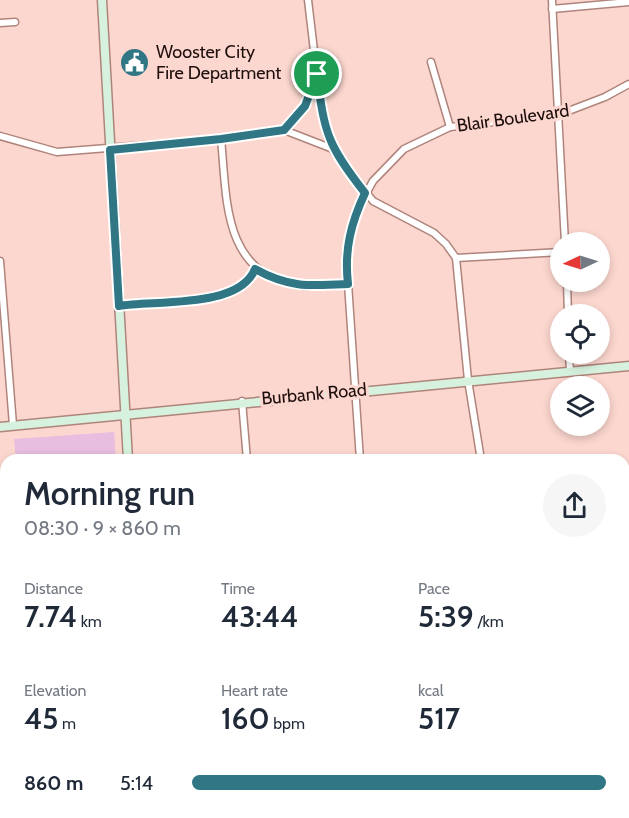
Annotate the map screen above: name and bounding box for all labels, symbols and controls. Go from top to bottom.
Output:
place label: Wooster City Fire Department [156,41,281,84]
public building icon: Wooster City Fire Department [119,46,151,78]
pin [291,48,342,99]
icon: arrive [300,57,333,90]
street label: Blair Boulevard [455,99,571,137]
north arrow [550,232,610,292]
map controls [550,232,610,436]
button: locate [550,304,610,364]
button: layers [550,376,610,436]
street label: Burbank Road [260,378,368,410]
text: Morning run [24,473,195,513]
button: share [543,474,606,537]
text: 08:30 · 9 × 860 m [24,516,181,540]
text: Distance [24,579,83,598]
text: Time [221,579,255,598]
text: Pace [418,579,450,598]
text: 7.74 [24,598,77,635]
text: 43:44 [221,598,298,635]
text: 5:39 [418,598,474,635]
text: km [77,612,102,631]
text: /km [474,612,504,631]
text: Elevation [24,681,87,700]
text: Heart rate [221,681,288,700]
text: kcal [418,681,444,700]
text: 45 [24,700,58,737]
text: 160 [221,700,270,737]
text: 517 [418,700,460,737]
text: m [58,714,76,733]
text: bpm [270,714,305,733]
text: 860 m [24,771,83,795]
text: 5:14 [120,771,153,795]

